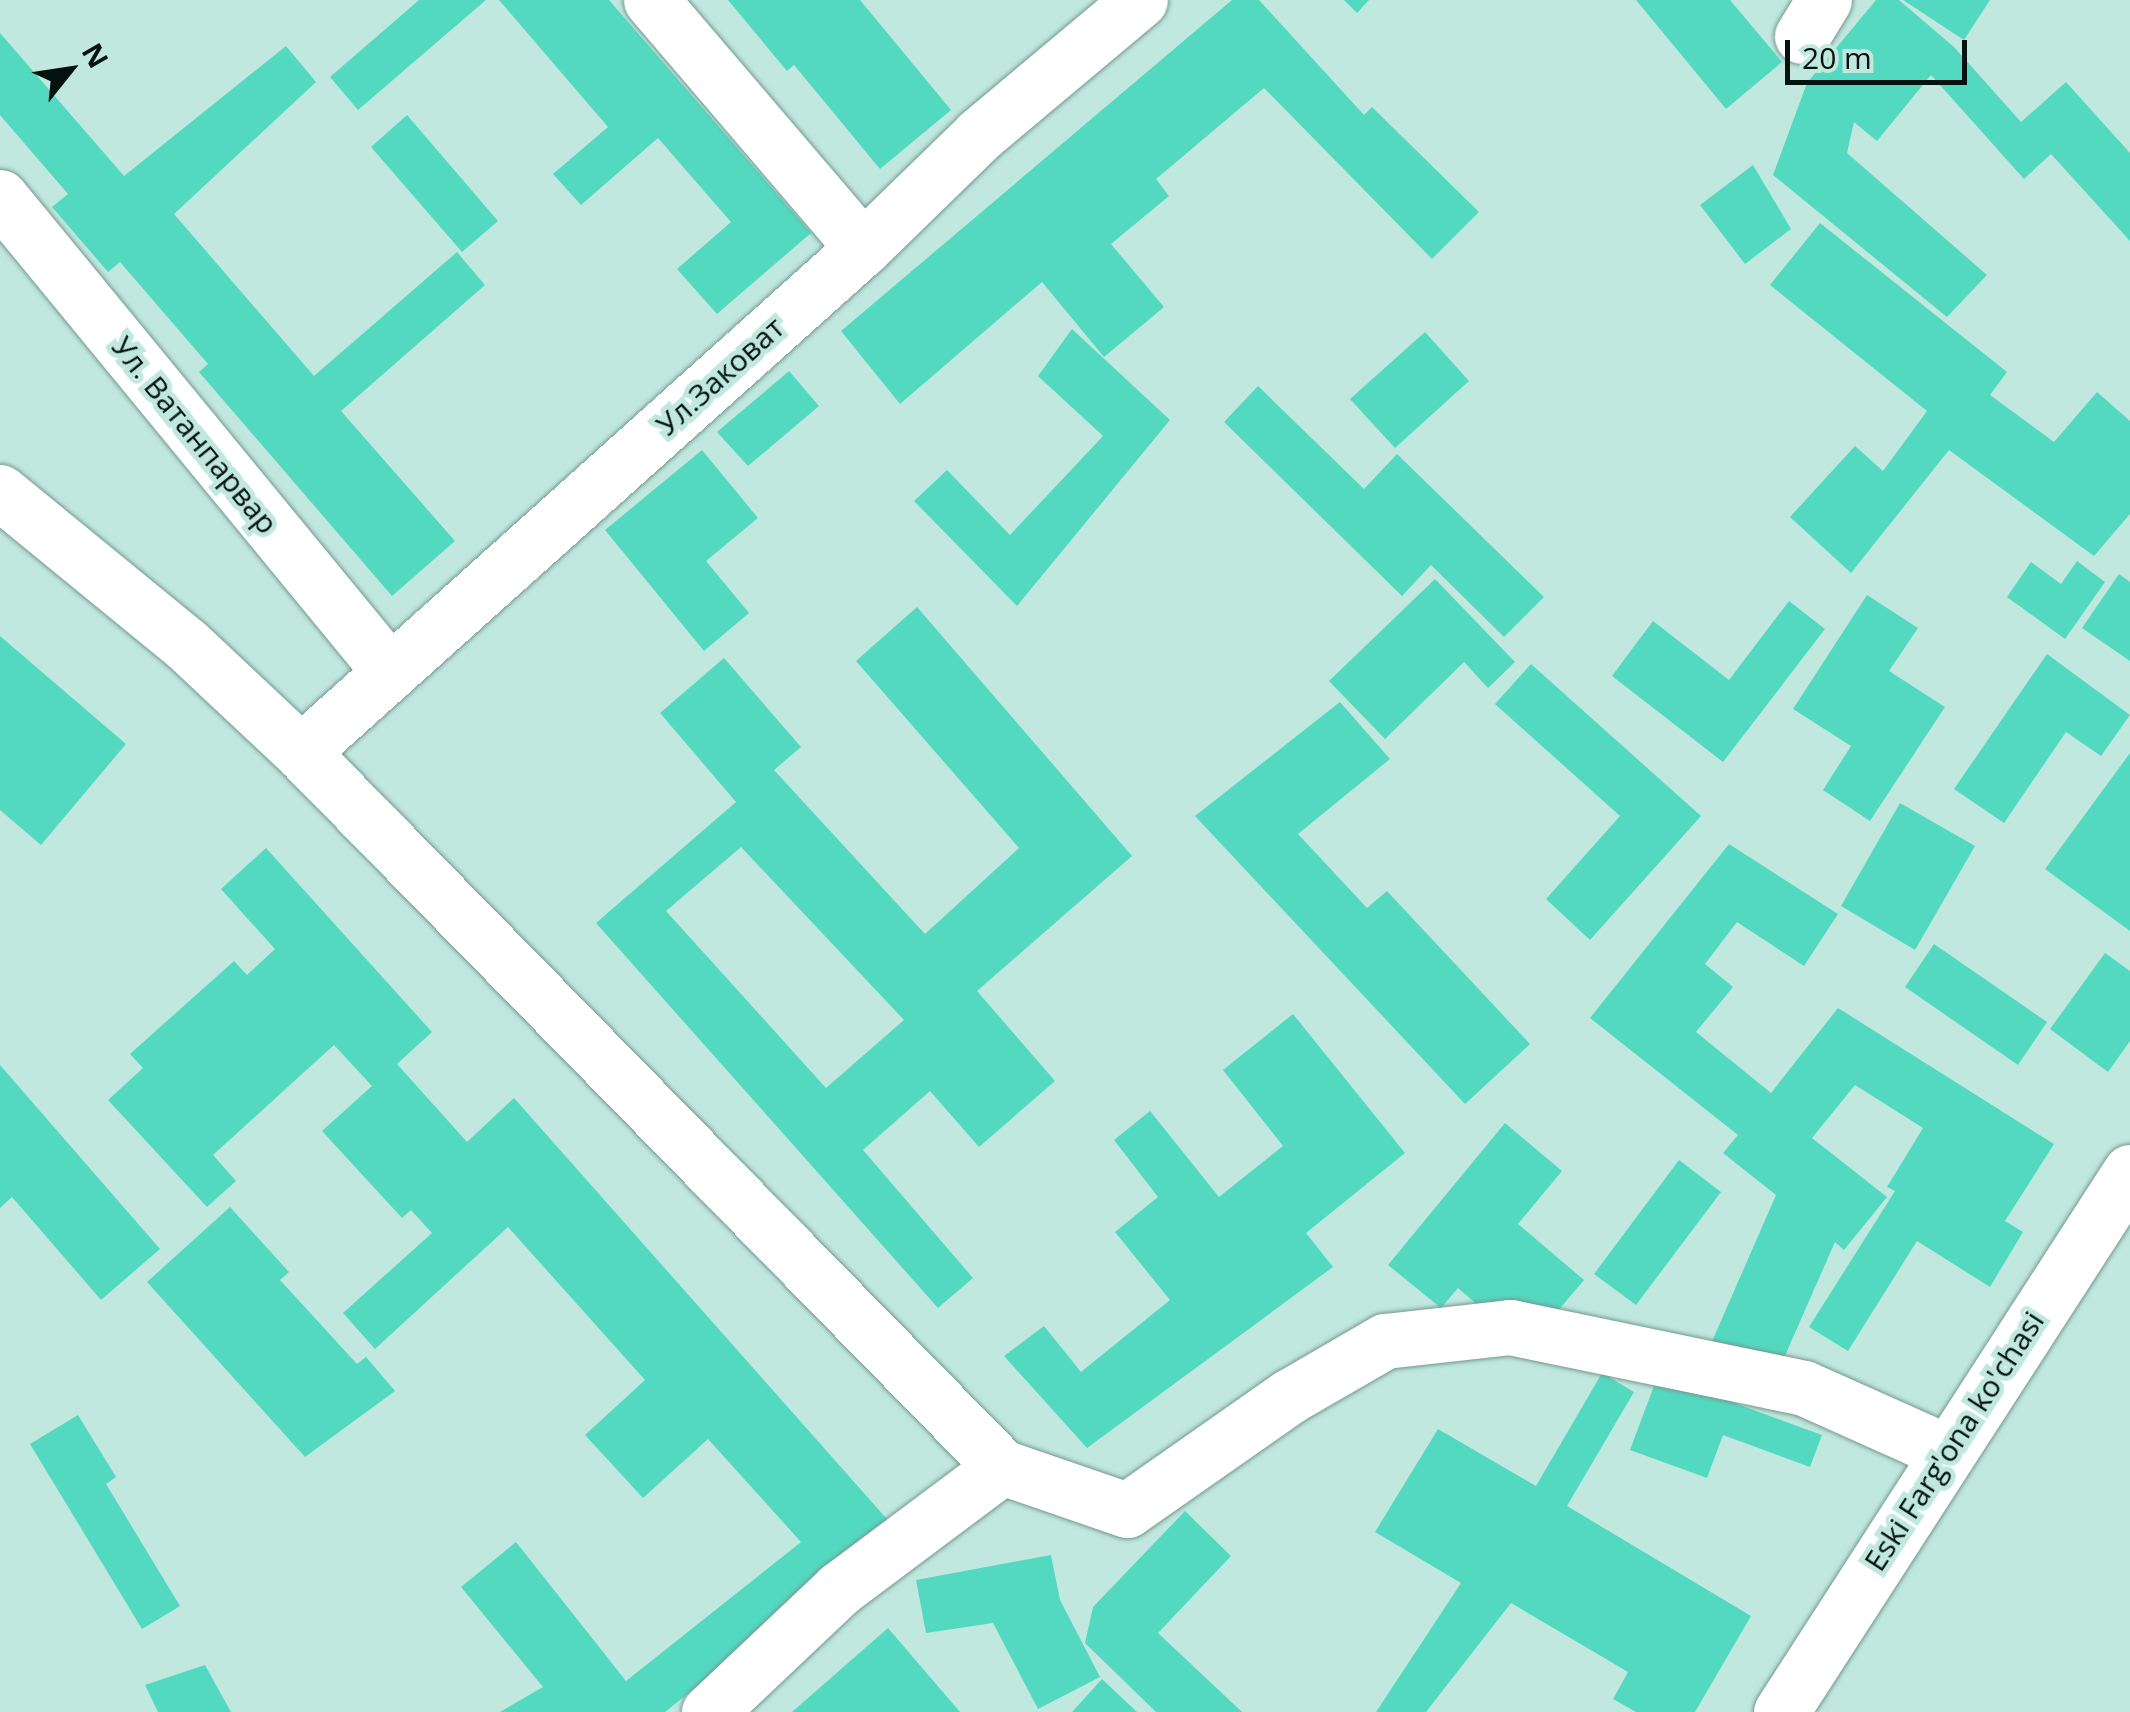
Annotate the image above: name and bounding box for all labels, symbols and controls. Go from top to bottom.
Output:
north arrow [20,20,120,120]
scale bar [1790,20,1972,82]
text: N [74,36,118,74]
text: 20 m [1802,37,1872,78]
street label: Ул.Заковат [649,309,791,443]
street label: Ул. Ватанпарвар [105,329,285,541]
street label: Eski Farg'ona ko'chasi [1857,1305,2051,1577]

